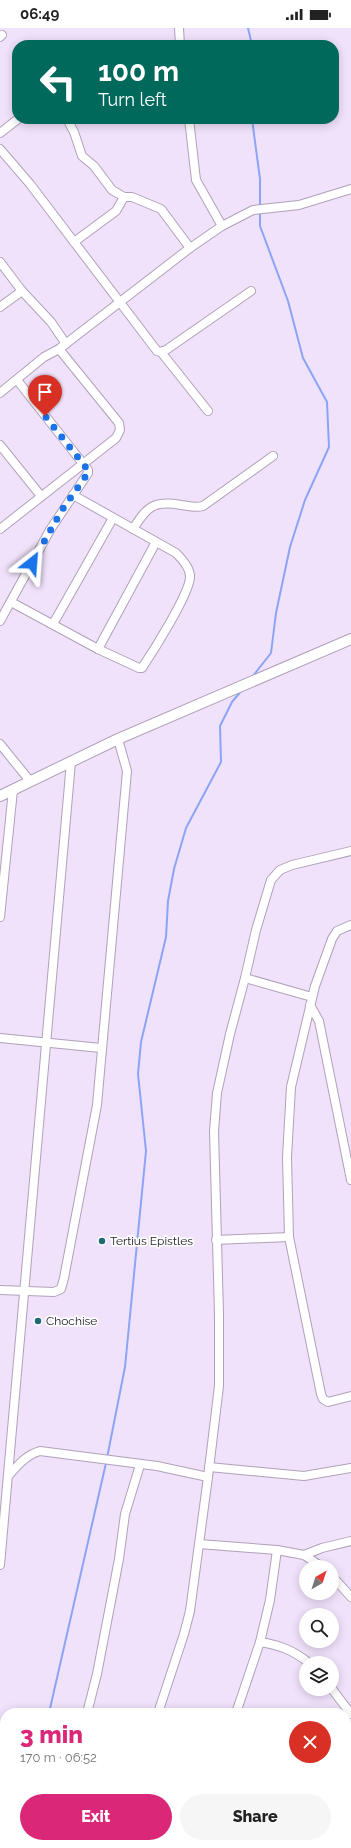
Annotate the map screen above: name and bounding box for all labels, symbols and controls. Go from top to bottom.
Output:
text: 06:49 [20,5,59,23]
text: 100 m [98,55,179,88]
icon: left [32,56,84,108]
text: Turn left [98,89,167,110]
pin [28,375,62,416]
icon: arrive [34,381,56,403]
position arrow [11,542,53,584]
place label: Tertius Epistles [110,1234,193,1248]
marker: Tertius Epistles [97,1236,107,1246]
place label: Chochise [46,1314,97,1328]
marker: Chochise [33,1316,43,1326]
north arrow [299,1560,339,1600]
map controls [299,1560,339,1696]
button: search [299,1608,339,1648]
button: layers [299,1656,339,1696]
text: 3 min [20,1720,83,1749]
button: close [289,1721,331,1763]
text: 170 m · 06:52 [20,1750,97,1765]
button: Exit [20,1794,172,1840]
button: Share [180,1794,331,1840]

